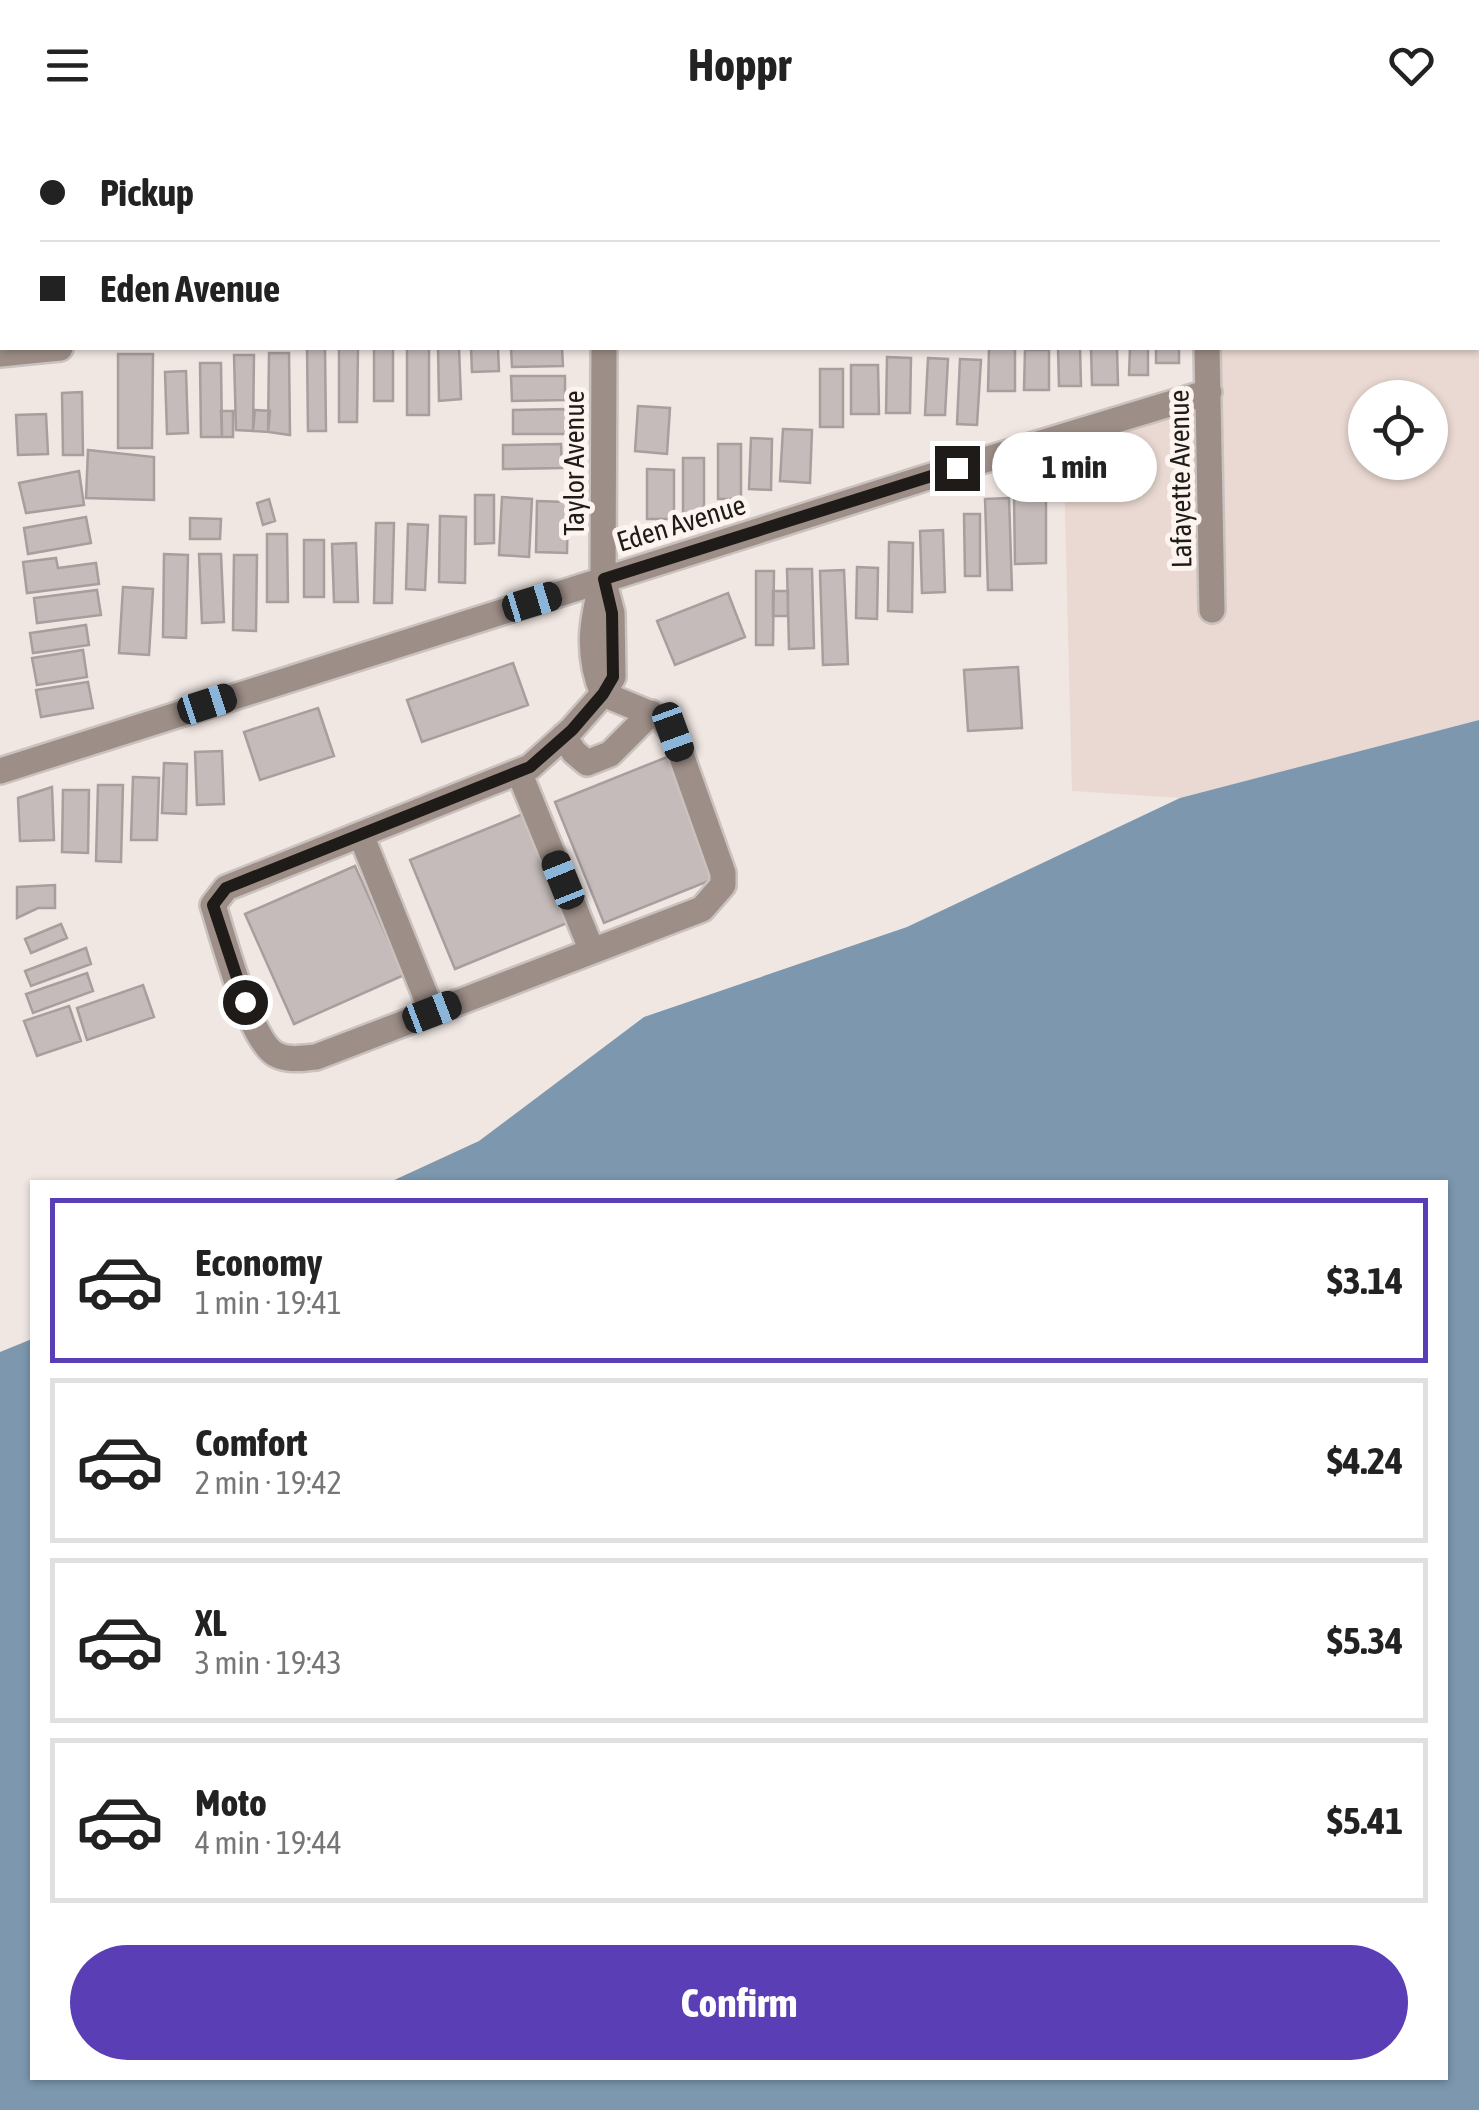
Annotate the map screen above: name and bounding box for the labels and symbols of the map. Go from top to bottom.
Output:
street label: Lafayette Avenue [1162,389,1198,569]
street label: Taylor Avenue [558,391,590,535]
callout: 1 min [992,433,1157,503]
route end [935,446,980,491]
street label: Eden Avenue [613,488,749,558]
car [499,579,565,625]
car [174,680,240,728]
car [649,699,697,765]
car [538,847,588,913]
route start [223,980,268,1025]
car [399,987,465,1037]

